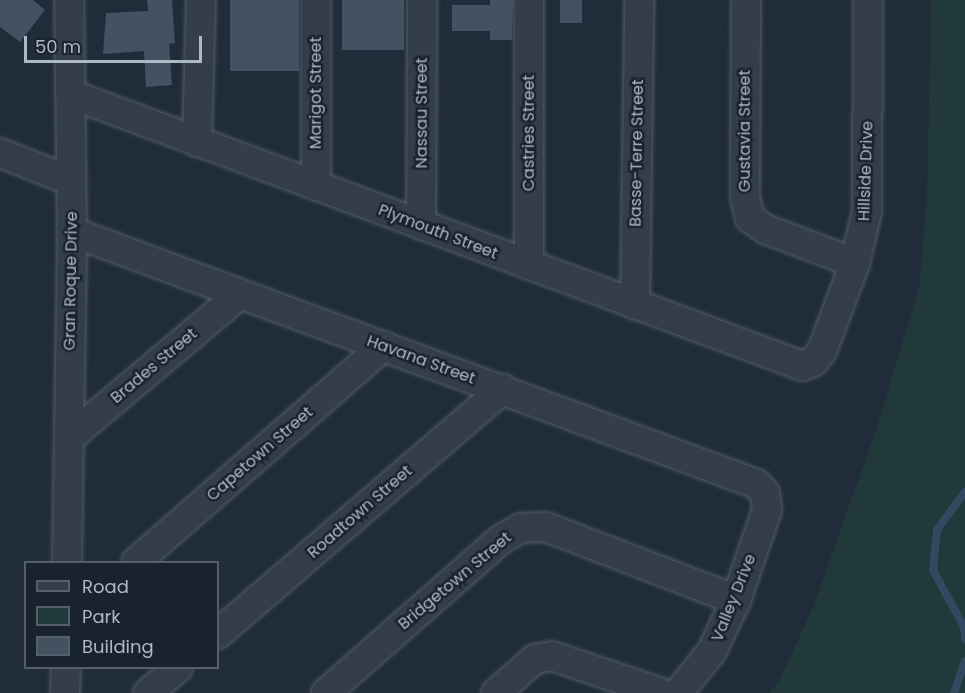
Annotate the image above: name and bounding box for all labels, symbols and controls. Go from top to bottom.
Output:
scale bar [27,24,206,62]
text: 50 m [35,34,81,59]
street label: Marigot Street [306,37,326,149]
street label: Nassau Street [412,58,432,168]
street label: Gustavia Street [735,70,755,192]
street label: Castries Street [519,75,539,191]
street label: Basse-Terre Street [626,79,648,227]
street label: Hillside Drive [855,121,877,221]
street label: Plymouth Street [376,200,500,264]
street label: Gran Roque Drive [60,211,82,351]
street label: Brades Street [107,324,201,408]
street label: Havana Street [364,332,478,388]
street label: Capetown Street [203,403,317,505]
street label: Roadtown Street [304,461,416,563]
street label: Bridgetown Street [395,528,515,634]
street label: Valley Drive [708,551,760,645]
legend [24,561,219,669]
text: Road [82,574,129,599]
text: Park [82,604,121,629]
text: Building [82,634,154,659]

